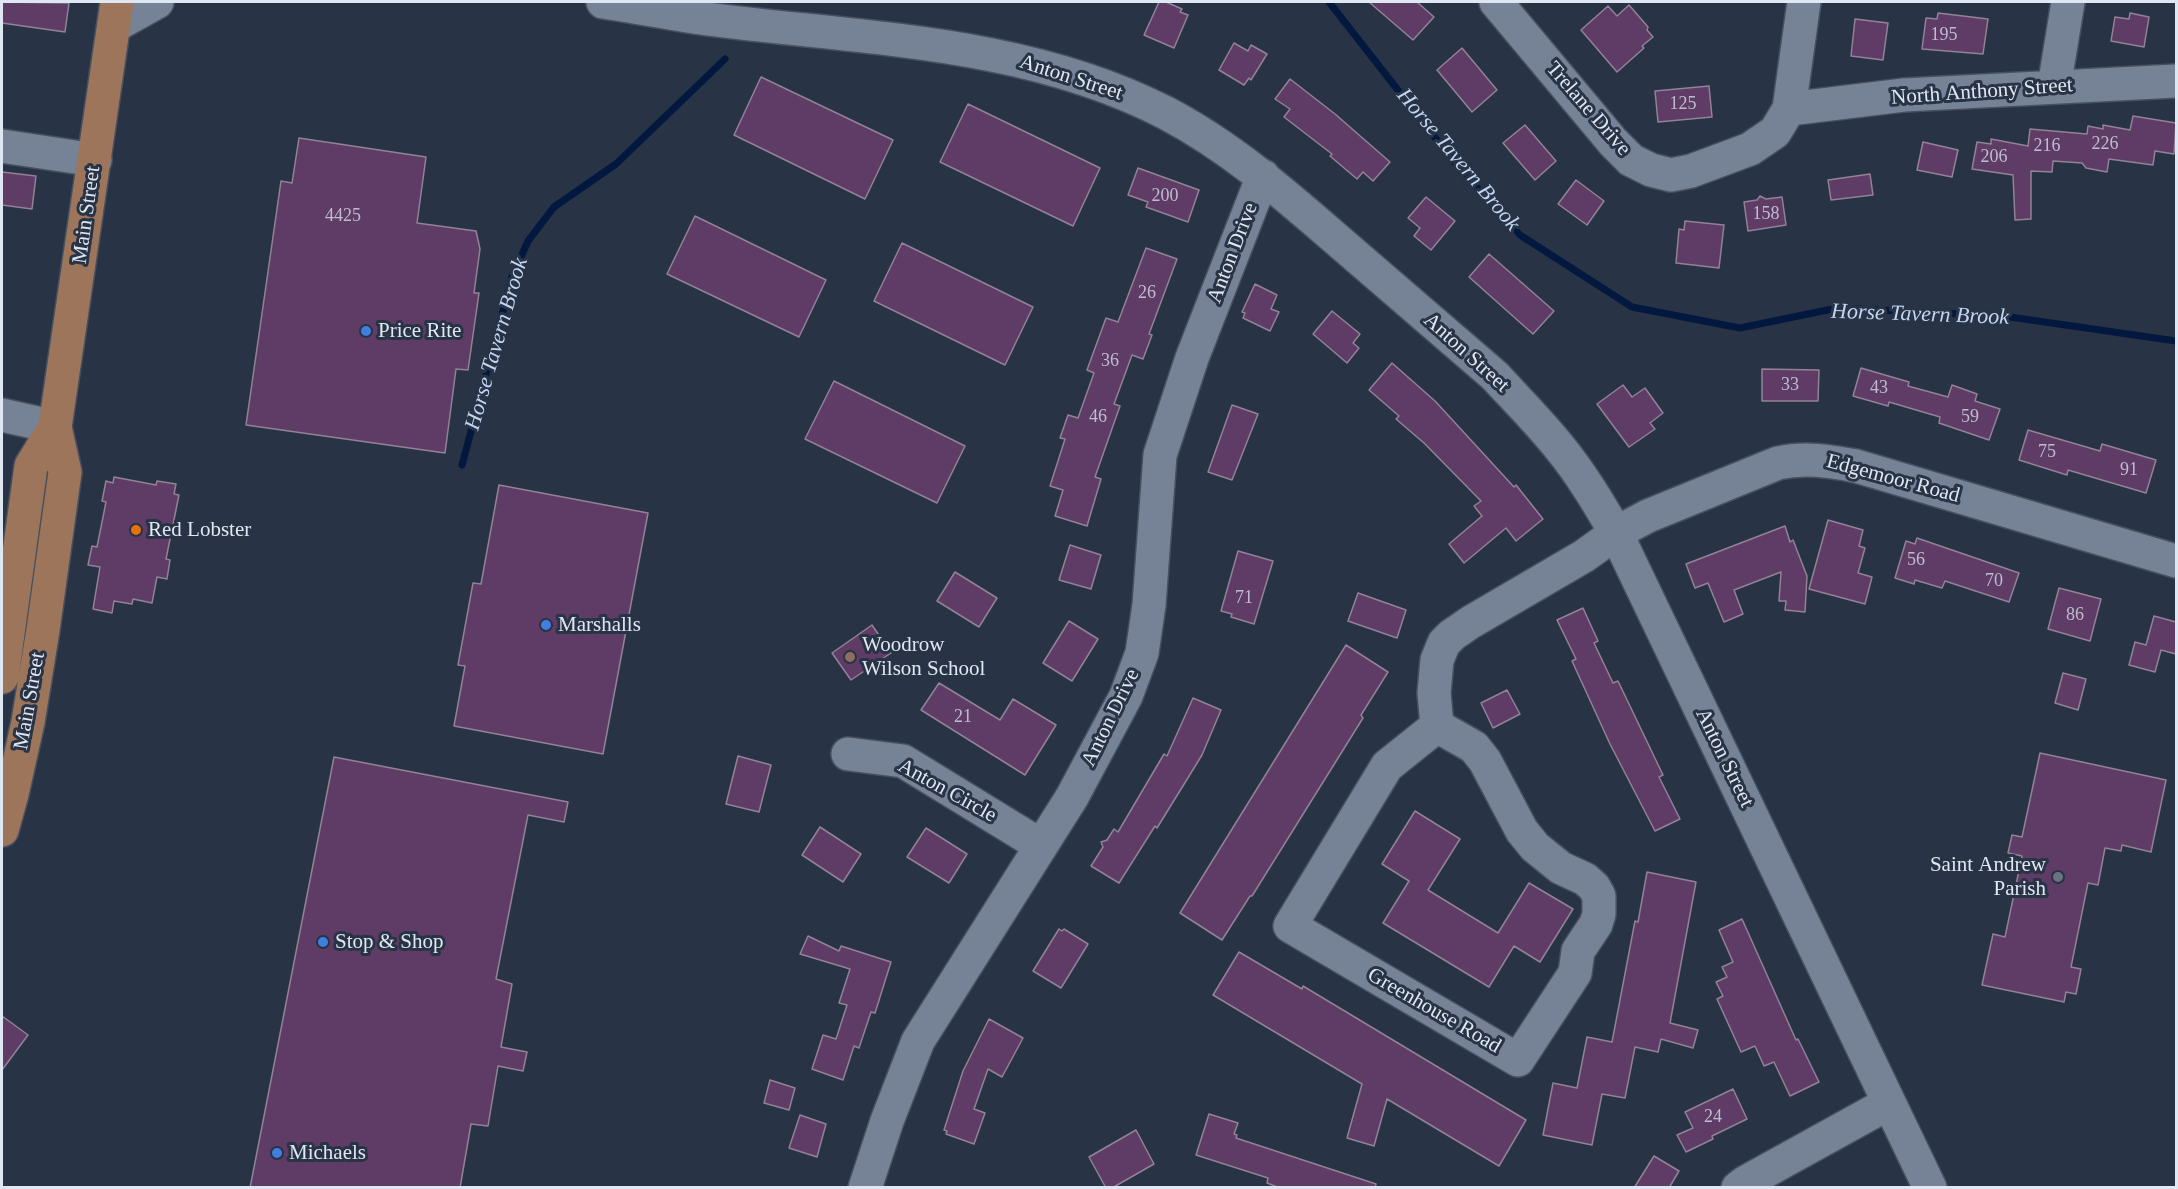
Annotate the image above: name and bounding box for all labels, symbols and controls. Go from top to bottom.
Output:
house number: 195 [1930,24,1958,46]
street label: Anton Street [1016,50,1126,106]
street label: Trelane Drive [1540,57,1636,161]
street label: North Anthony Street [1890,73,2074,111]
water label: Horse Tavern Brook [1391,83,1525,237]
house number: 125 [1670,93,1696,115]
house number: 226 [2092,133,2118,155]
house number: 216 [2034,135,2060,157]
house number: 206 [1980,146,2008,168]
street label: Main Street [68,164,106,266]
house number: 200 [1152,185,1178,207]
street label: Anton Drive [1202,199,1264,307]
house number: 158 [1752,203,1780,225]
house number: 4425 [325,205,361,227]
water label: Horse Tavern Brook [460,255,534,433]
house number: 26 [1138,282,1156,304]
water label: Horse Tavern Brook [1831,299,2009,331]
street label: Anton Street [1418,308,1514,398]
place label: Price Rite [378,318,461,344]
marker: Price Rite [359,324,373,338]
house number: 36 [1101,350,1119,372]
house number: 33 [1781,374,1799,396]
house number: 43 [1870,377,1888,399]
house number: 46 [1089,406,1107,428]
house number: 59 [1961,406,1979,428]
house number: 75 [2038,441,2056,463]
street label: Edgemoor Road [1824,449,1962,509]
house number: 91 [2120,459,2138,481]
place label: Red Lobster [148,517,251,543]
marker: Red Lobster [129,523,143,537]
house number: 56 [1907,549,1925,571]
house number: 70 [1985,570,2003,592]
house number: 71 [1235,587,1253,609]
house number: 86 [2066,604,2084,626]
place label: Marshalls [558,612,641,638]
marker: Marshalls [539,618,553,632]
place label: Woodrow Wilson School [862,632,985,682]
street label: Main Street [9,650,51,752]
marker: Woodrow Wilson School [843,650,857,664]
street label: Anton Drive [1077,665,1145,771]
street label: Anton Street [1689,705,1759,811]
house number: 21 [954,706,972,728]
street label: Anton Circle [893,754,1001,828]
place label: Saint Andrew Parish [1930,852,2046,902]
marker: Saint Andrew Parish [2051,870,2065,884]
place label: Stop & Shop [335,929,444,955]
marker: Stop & Shop [316,935,330,949]
street label: Greenhouse Road [1363,963,1505,1059]
house number: 24 [1704,1106,1722,1128]
place label: Michaels [289,1140,366,1166]
marker: Michaels [270,1146,284,1160]

